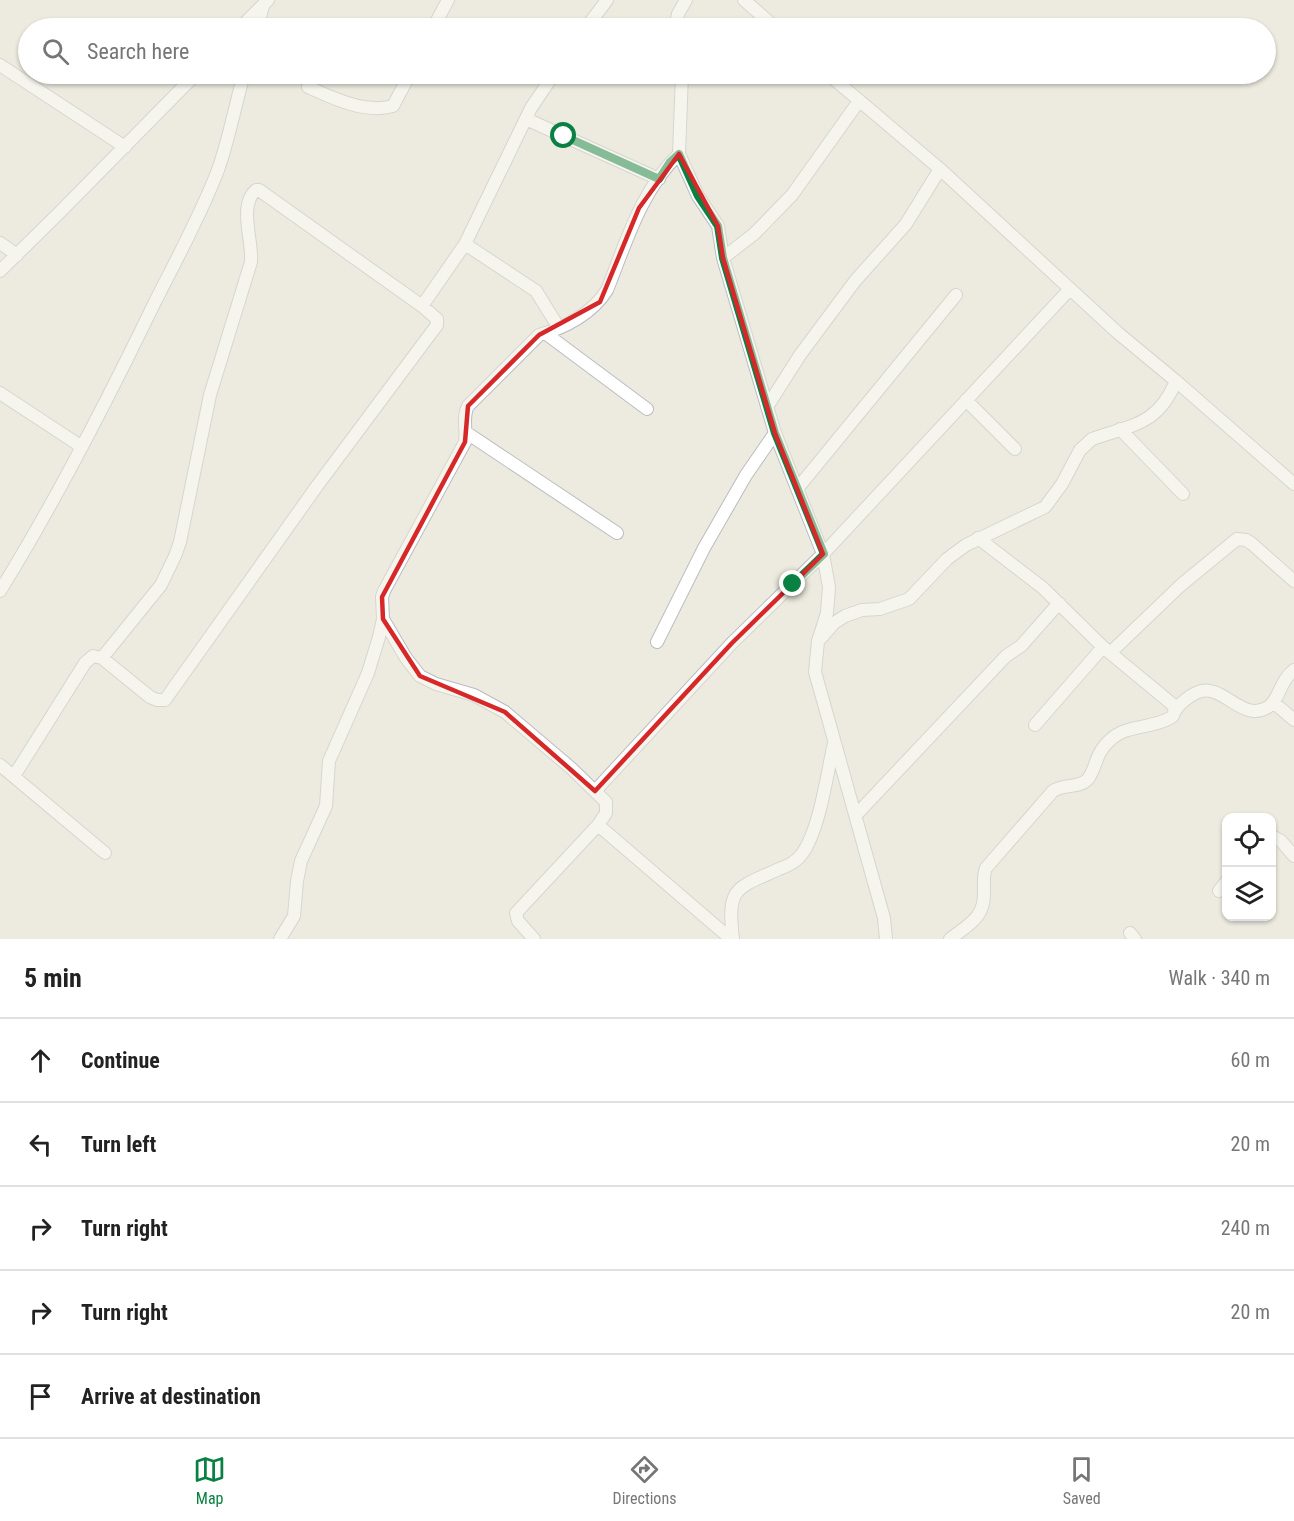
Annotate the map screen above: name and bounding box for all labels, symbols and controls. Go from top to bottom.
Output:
search box [18,18,1276,84]
icon: search [39,35,72,68]
text: Search here [87,39,189,64]
route start [550,122,576,148]
route end [779,570,805,596]
map controls [1222,813,1276,921]
button: locate [1222,813,1276,867]
button: layers [1222,867,1276,921]
text: 5 min [24,963,82,993]
text: Walk · 340 m [1169,966,1270,990]
icon: ahead [24,1044,57,1077]
text: Continue [81,1048,160,1073]
text: 60 m [1231,1048,1270,1072]
icon: left [24,1128,57,1161]
text: Turn left [81,1132,156,1157]
text: 20 m [1231,1132,1270,1156]
icon: right [24,1212,57,1245]
text: Turn right [81,1216,168,1241]
text: 240 m [1221,1216,1270,1240]
icon: right [24,1296,57,1329]
text: Turn right [81,1300,168,1325]
text: 20 m [1231,1300,1270,1324]
icon: arrive [24,1380,57,1413]
text: Arrive at destination [81,1384,261,1409]
tab: Map [193,1453,226,1508]
tab: Directions [613,1453,676,1508]
tab: Saved [1063,1453,1101,1508]

